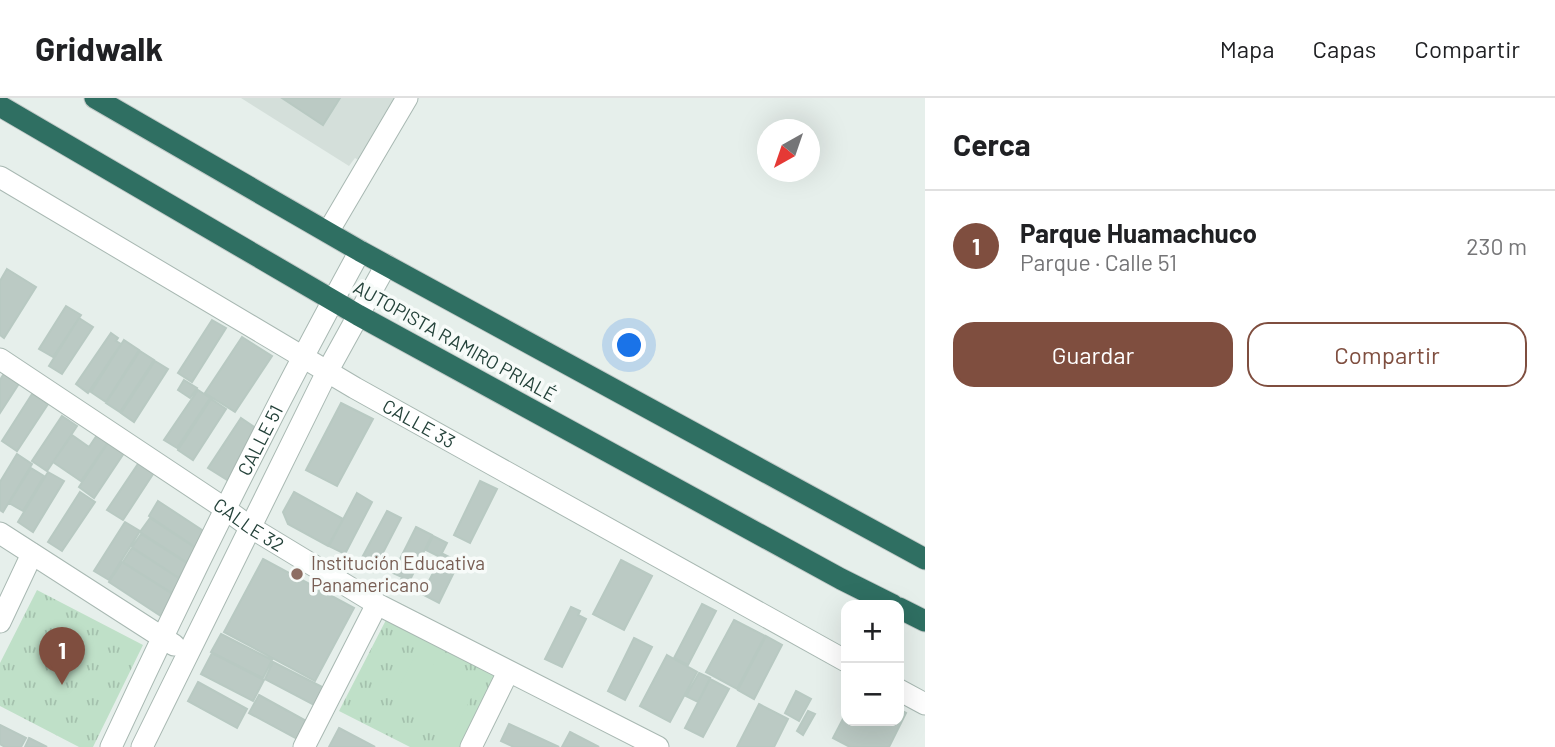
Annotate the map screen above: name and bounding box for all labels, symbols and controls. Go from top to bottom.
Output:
text: Gridwalk [35,28,163,68]
text: Mapa [1220,34,1275,63]
text: Capas [1313,34,1376,63]
text: Compartir [1414,34,1520,63]
north arrow [757,119,820,182]
text: Cerca [953,126,1031,162]
text: Parque Huamachuco [1020,217,1257,248]
text: 1 [972,232,980,260]
text: 230 m [1466,232,1527,260]
text: Parque · Calle 51 [1020,248,1177,276]
street label: AUTOPISTA RAMIRO PRIALÉ [350,275,561,406]
button: Guardar [953,322,1233,387]
button: Compartir [1247,322,1527,387]
your location [612,328,646,362]
street label: CALLE 33 [379,394,459,452]
street label: CALLE 51 [232,401,287,479]
street label: CALLE 32 [210,492,288,556]
place label: Institución Educativa Panamericano [311,551,485,596]
marker: Institución Educativa Panamericano [289,566,305,582]
map controls [841,600,904,726]
button: + [841,600,904,663]
pin: 1 [39,627,85,685]
button: − [841,663,904,726]

